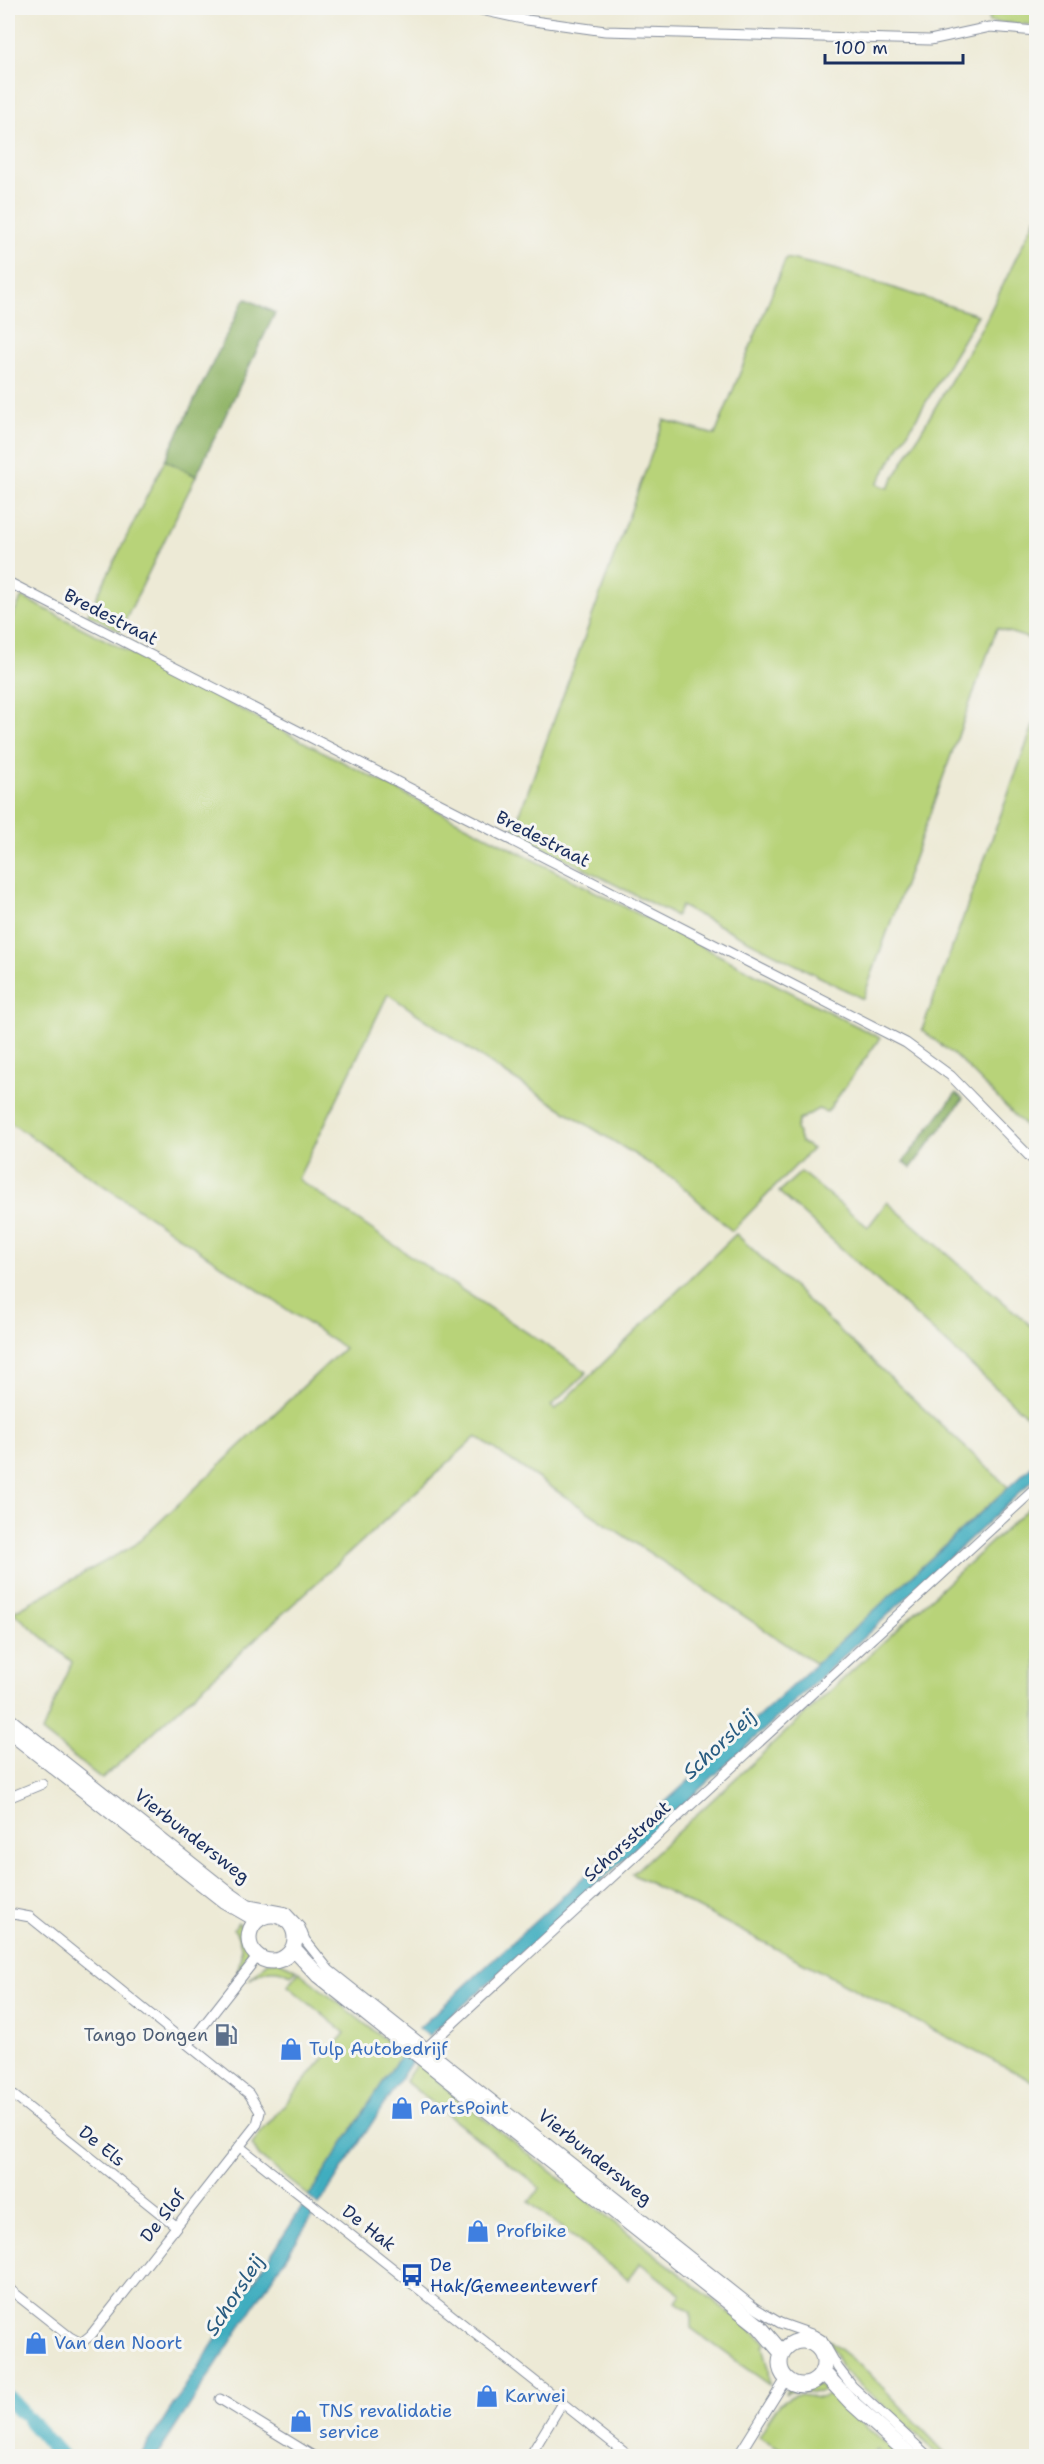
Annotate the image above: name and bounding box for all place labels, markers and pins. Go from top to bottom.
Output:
fuel station icon: Tango Dongen [213,2022,239,2048]
place label: Tango Dongen [84,2023,208,2047]
shop icon: Tulp Autobedrijf [278,2036,304,2062]
place label: Tulp Autobedrijf [309,2037,448,2061]
shop icon: PartsPoint [389,2095,415,2121]
place label: PartsPoint [420,2096,509,2120]
shop icon: Profbike [465,2218,491,2244]
place label: Profbike [496,2219,567,2243]
place label: De Hak/Gemeentewerf [430,2253,598,2298]
bus stop icon: De Hak/Gemeentewerf [399,2262,425,2288]
shop icon: Van den Noort [23,2330,49,2356]
place label: Van den Noort [54,2331,182,2355]
shop icon: Karwei [474,2383,500,2409]
place label: Karwei [505,2384,566,2408]
place label: TNS revalidatie service [319,2399,452,2444]
shop icon: TNS revalidatie service [288,2408,314,2434]

